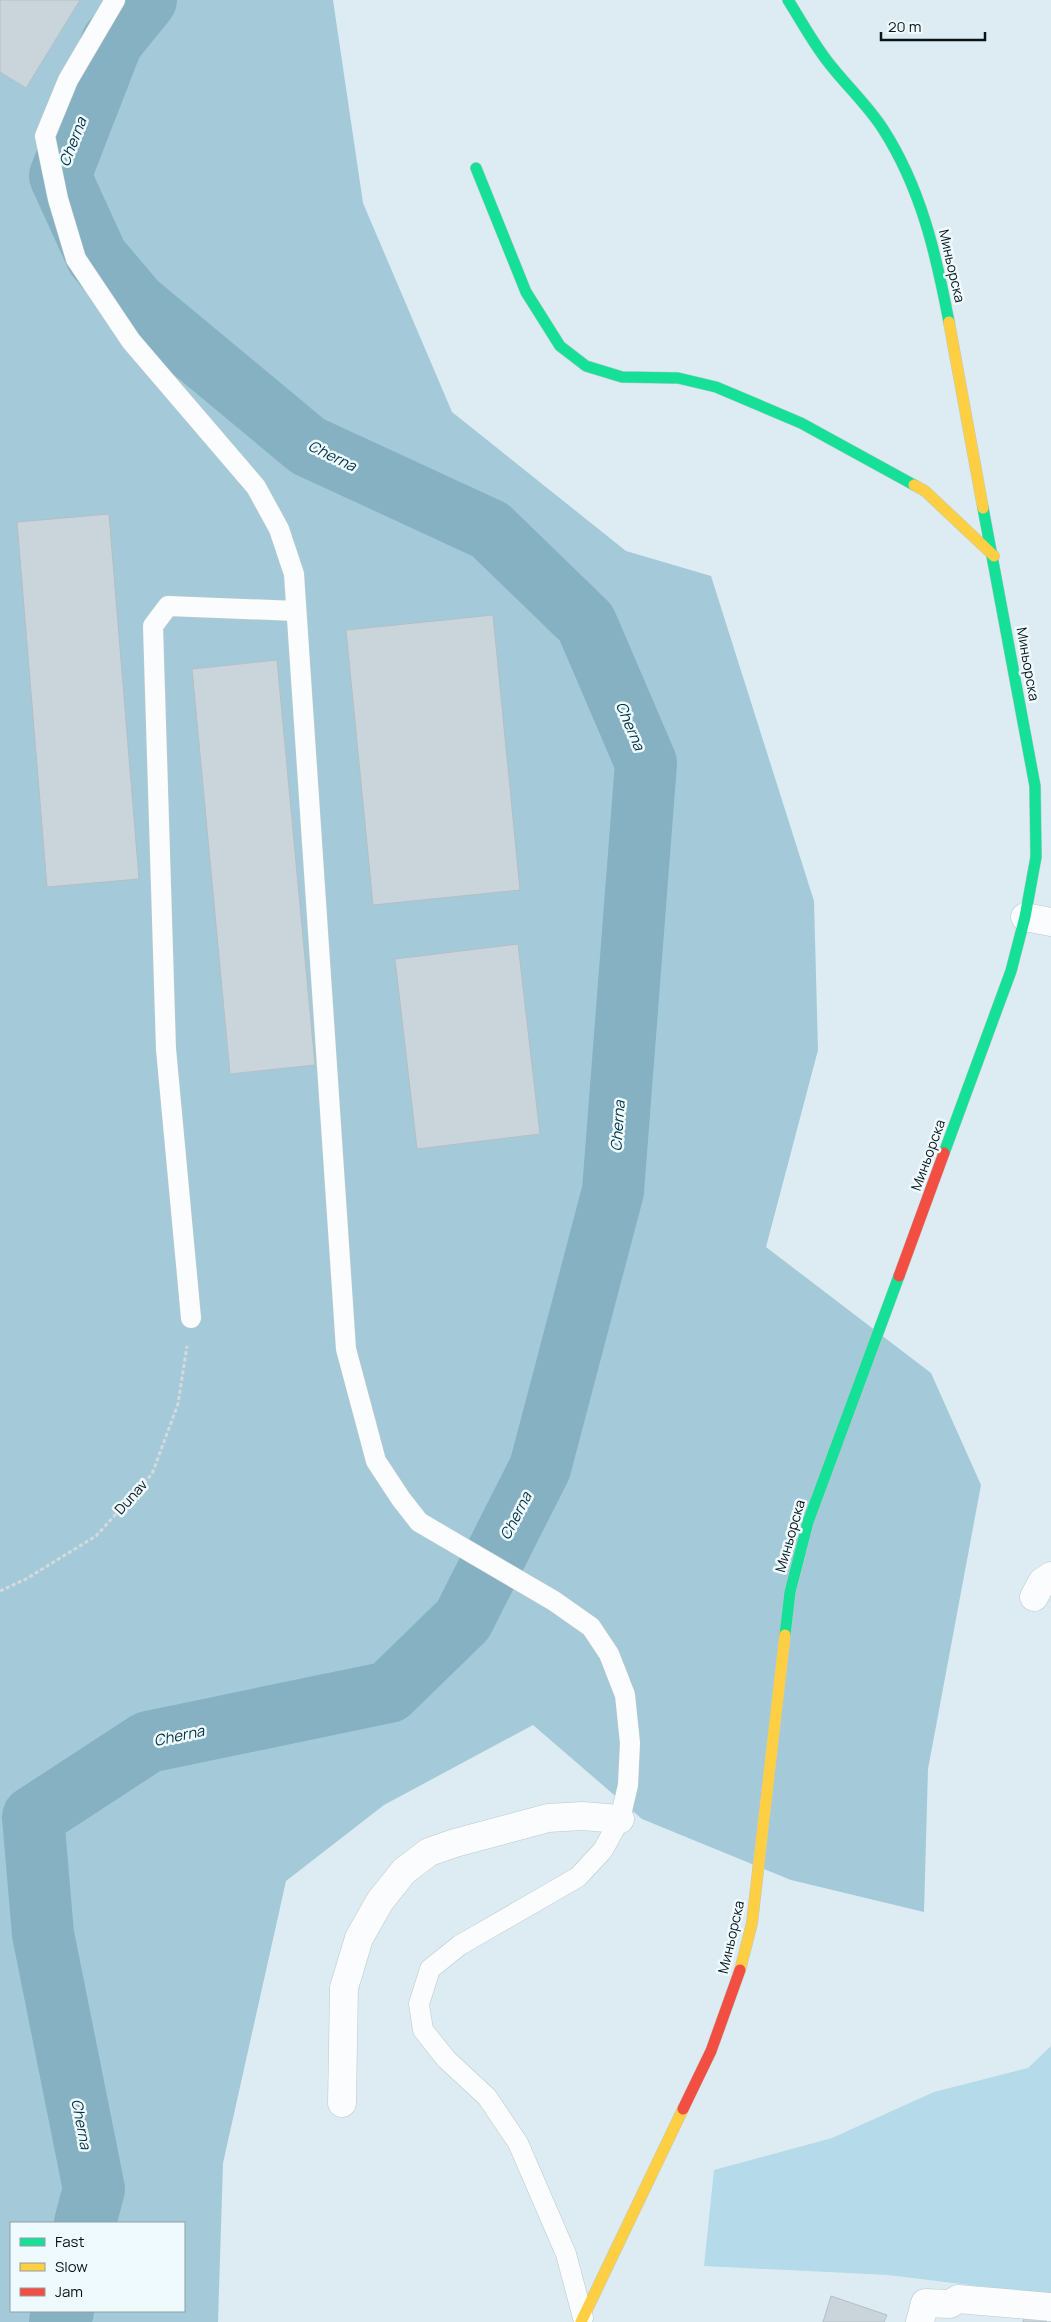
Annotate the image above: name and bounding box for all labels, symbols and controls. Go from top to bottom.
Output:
scale bar [881,10,985,42]
text: 20 m [888,16,921,37]
water label: Cherna [54,114,92,169]
street label: Миньорска [935,227,970,304]
water label: Cherna [305,435,360,476]
street label: Миньорска [1013,626,1044,702]
water label: Cherna [611,698,650,754]
water label: Cherna [605,1099,630,1152]
street label: Миньорска [906,1117,949,1193]
street label: Dunav [110,1475,151,1518]
water label: Cherna [495,1488,537,1543]
street label: Миньорска [770,1497,809,1574]
water label: Cherna [152,1720,207,1751]
street label: Миньорска [713,1898,748,1975]
water label: Cherna [66,2097,97,2152]
legend [10,2222,185,2312]
text: Fast [55,2231,84,2252]
text: Slow [55,2256,88,2277]
text: Jam [55,2281,83,2302]

